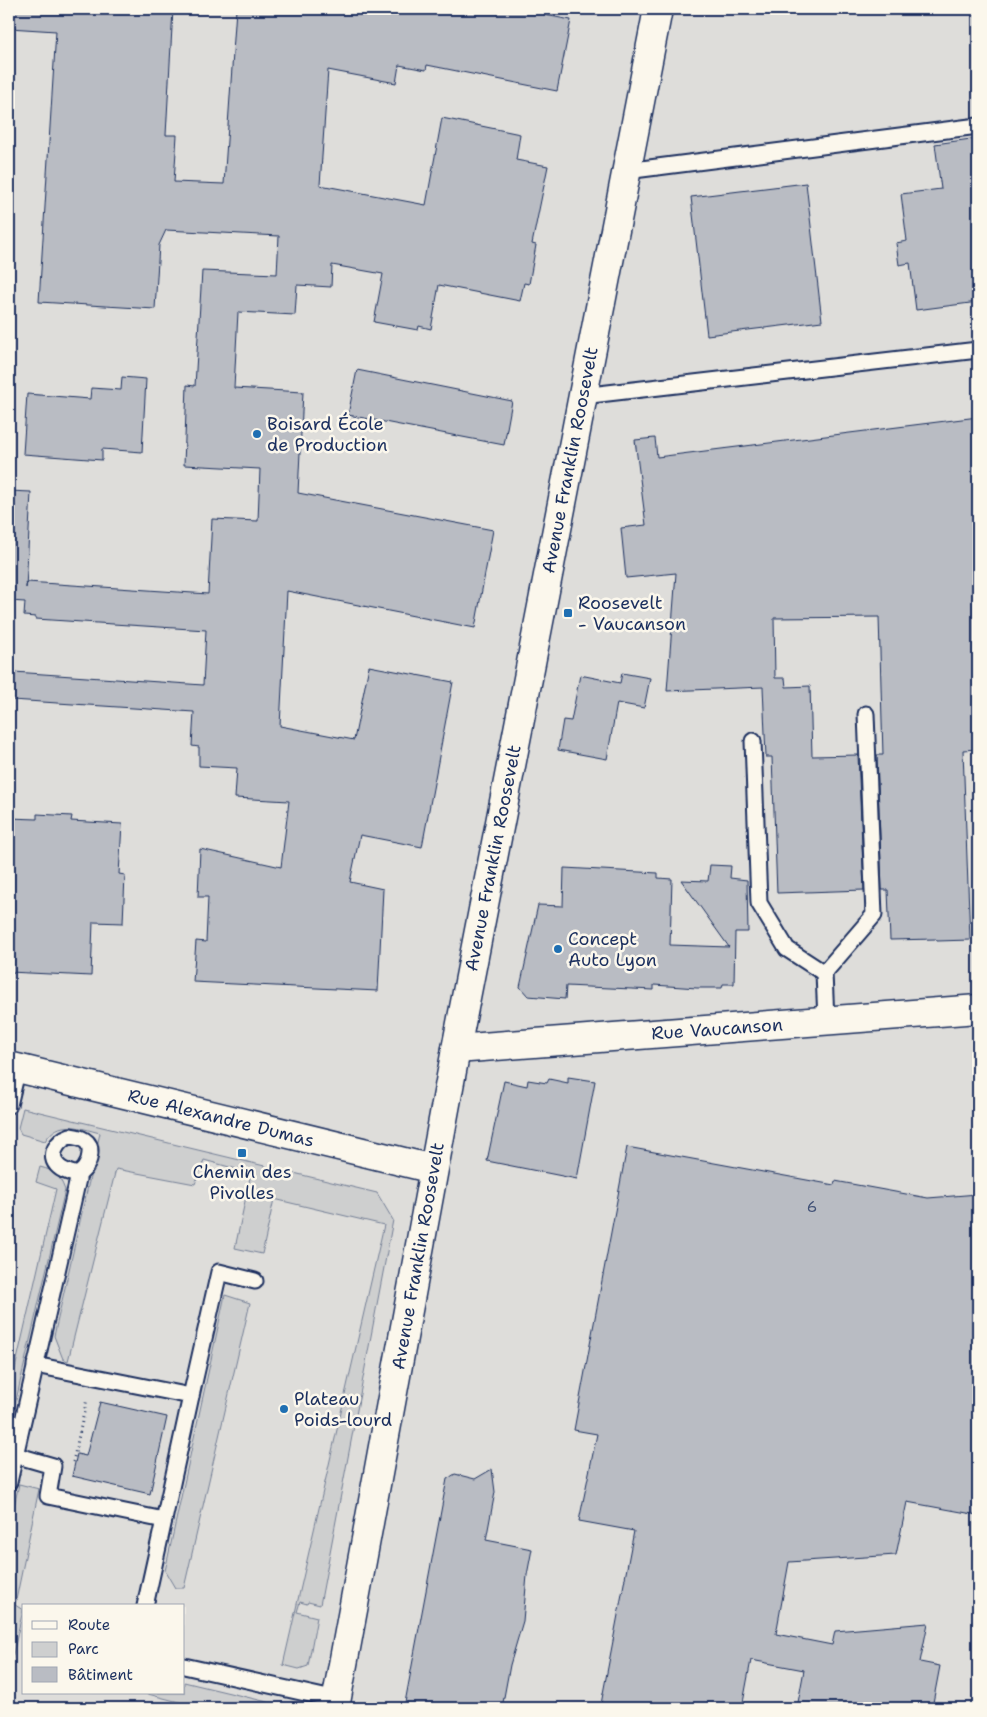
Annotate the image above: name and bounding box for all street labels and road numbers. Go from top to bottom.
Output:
street label: Avenue Franklin Roosevelt [536,345,604,575]
street label: Avenue Franklin Roosevelt [459,743,527,973]
street label: Rue Vaucanson [650,1012,784,1046]
street label: Rue Alexandre Dumas [125,1083,317,1153]
street label: Avenue Franklin Roosevelt [386,1140,450,1371]

